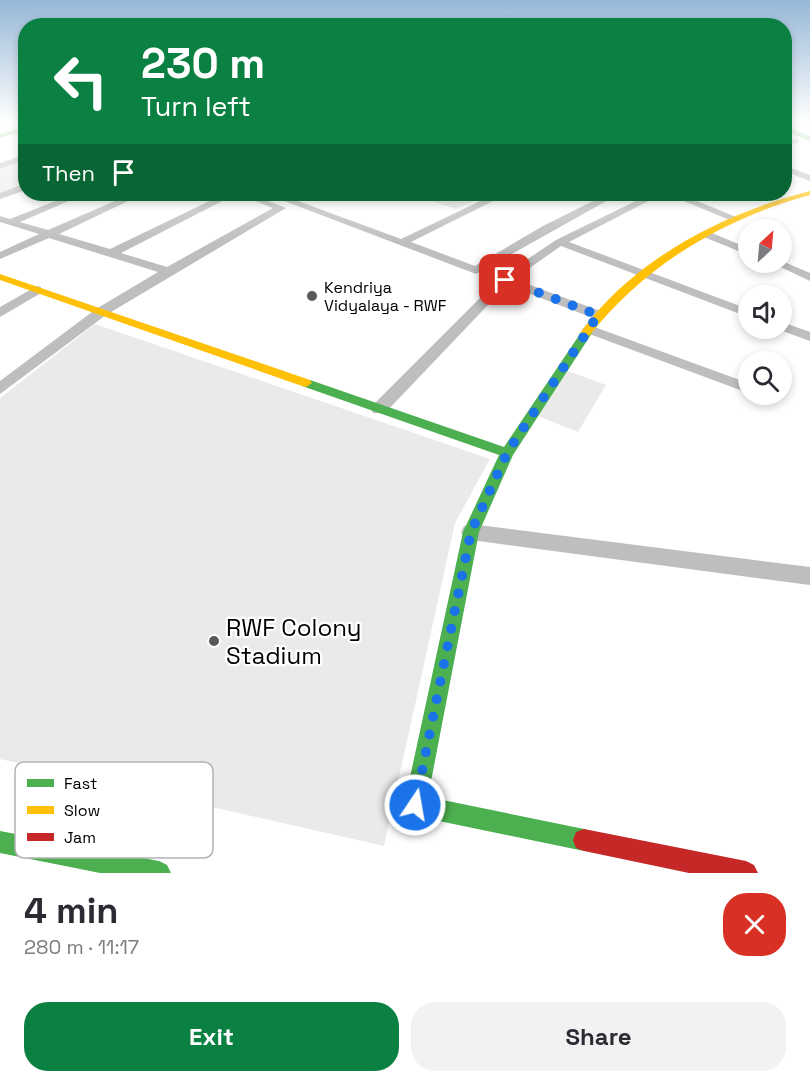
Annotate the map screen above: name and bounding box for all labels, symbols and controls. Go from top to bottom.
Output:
text: 230 m [141,37,265,90]
icon: left [42,42,120,120]
text: Turn left [141,89,251,124]
icon: arrive [107,156,140,189]
text: Then [42,159,95,187]
north arrow [738,219,792,273]
map controls [738,219,792,405]
pin [479,254,530,305]
icon: arrive [488,263,521,296]
place label: Kendriya Vidyalaya - RWF [324,277,447,316]
button: sound [738,285,792,339]
marker: Kendriya Vidyalaya - RWF [305,289,319,303]
button: search [738,351,792,405]
place label: RWF Colony Stadium [226,612,361,671]
marker: RWF Colony Stadium [207,634,221,648]
legend [15,762,213,858]
text: Fast [64,773,97,794]
position arrow [383,773,447,837]
text: Slow [64,800,100,821]
text: Jam [64,827,96,848]
text: 4 min [24,888,119,934]
button: close [723,893,786,956]
text: 280 m · 11:17 [24,934,139,960]
button: Exit [24,1002,399,1071]
button: Share [411,1002,786,1071]

